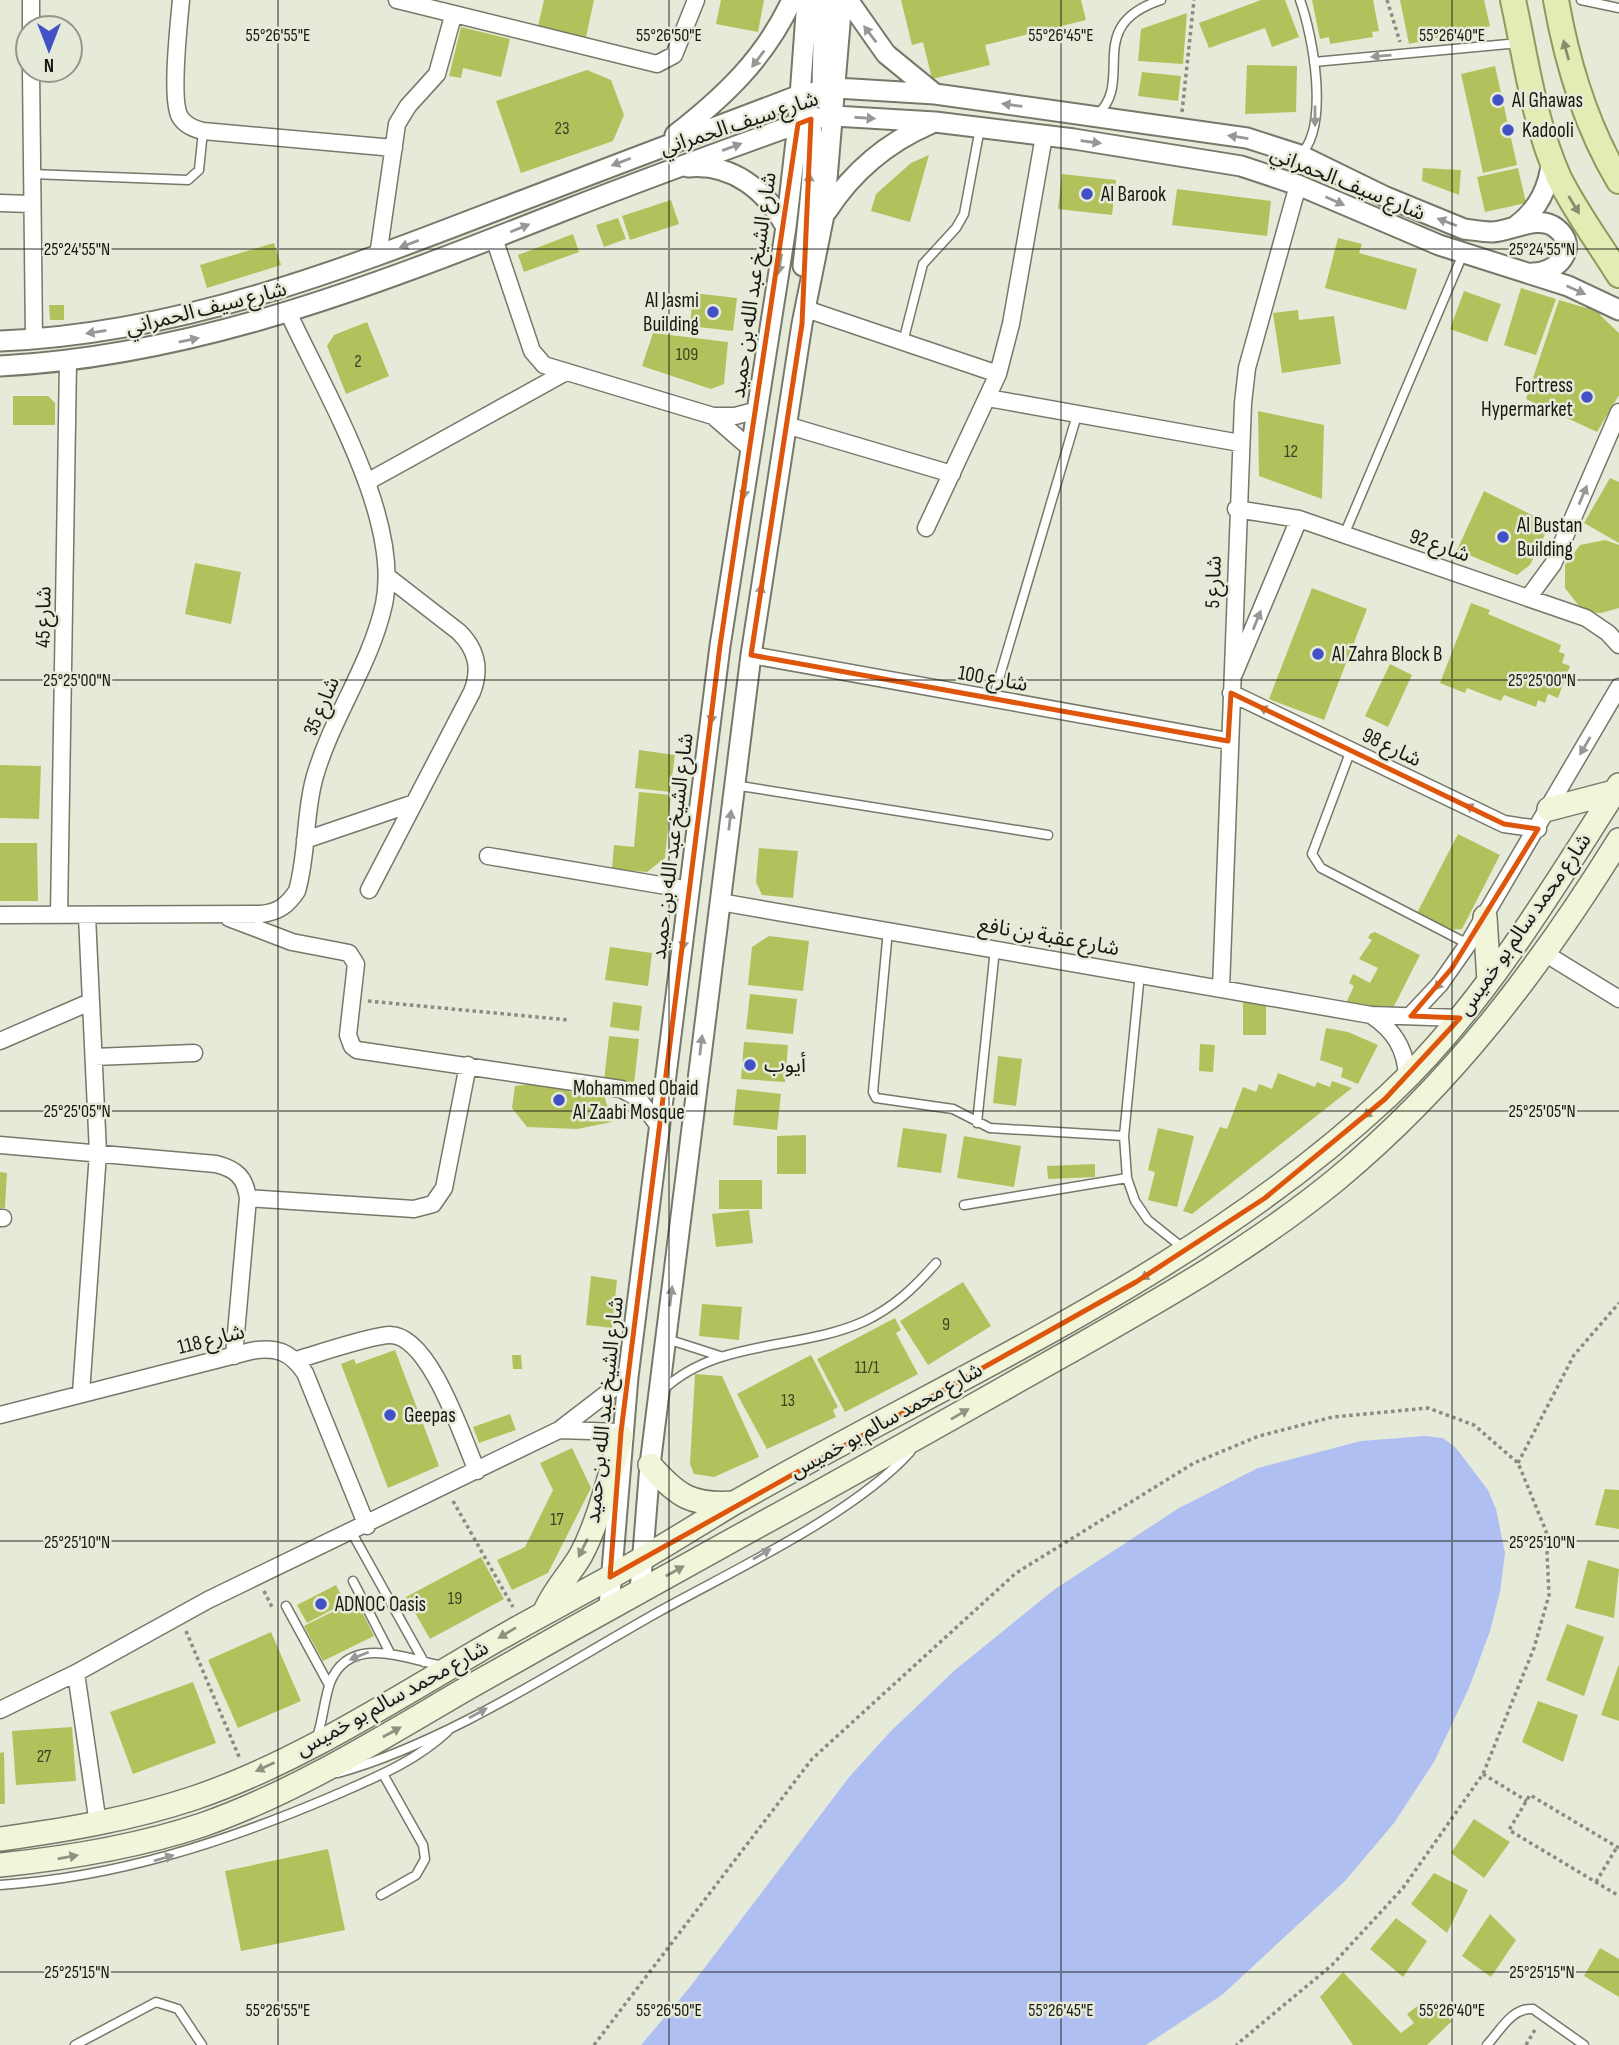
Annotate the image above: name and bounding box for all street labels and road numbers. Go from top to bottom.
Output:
street label: شارع سيف الحمراني [657,86,822,164]
street label: شارع سيف الحمراني [1266,141,1429,229]
street label: شارع الشيخ عبد الله بن حميد [725,171,784,400]
street label: شارع سيف الحمراني [123,276,290,343]
street label: شارع 92 [1406,524,1473,569]
street label: شارع 5 [1200,555,1229,609]
street label: شارع 45 [30,586,59,648]
street label: شارع 100 [956,660,1030,699]
street label: شارع 35 [298,673,347,740]
street label: شارع 98 [1357,722,1425,774]
street label: شارع الشيخ عبد الله بن حميد [646,731,701,961]
street label: شارع محمد سالم بو خميس [1452,828,1598,1021]
street label: شارع عقبة بن نافع [976,912,1121,963]
street label: شارع الشيخ عبد الله بن حميد [580,1295,631,1525]
street label: شارع 118 [175,1319,248,1362]
street label: شارع محمد سالم بو خميس [786,1357,988,1486]
street label: شارع محمد سالم بو خميس [292,1635,494,1764]

